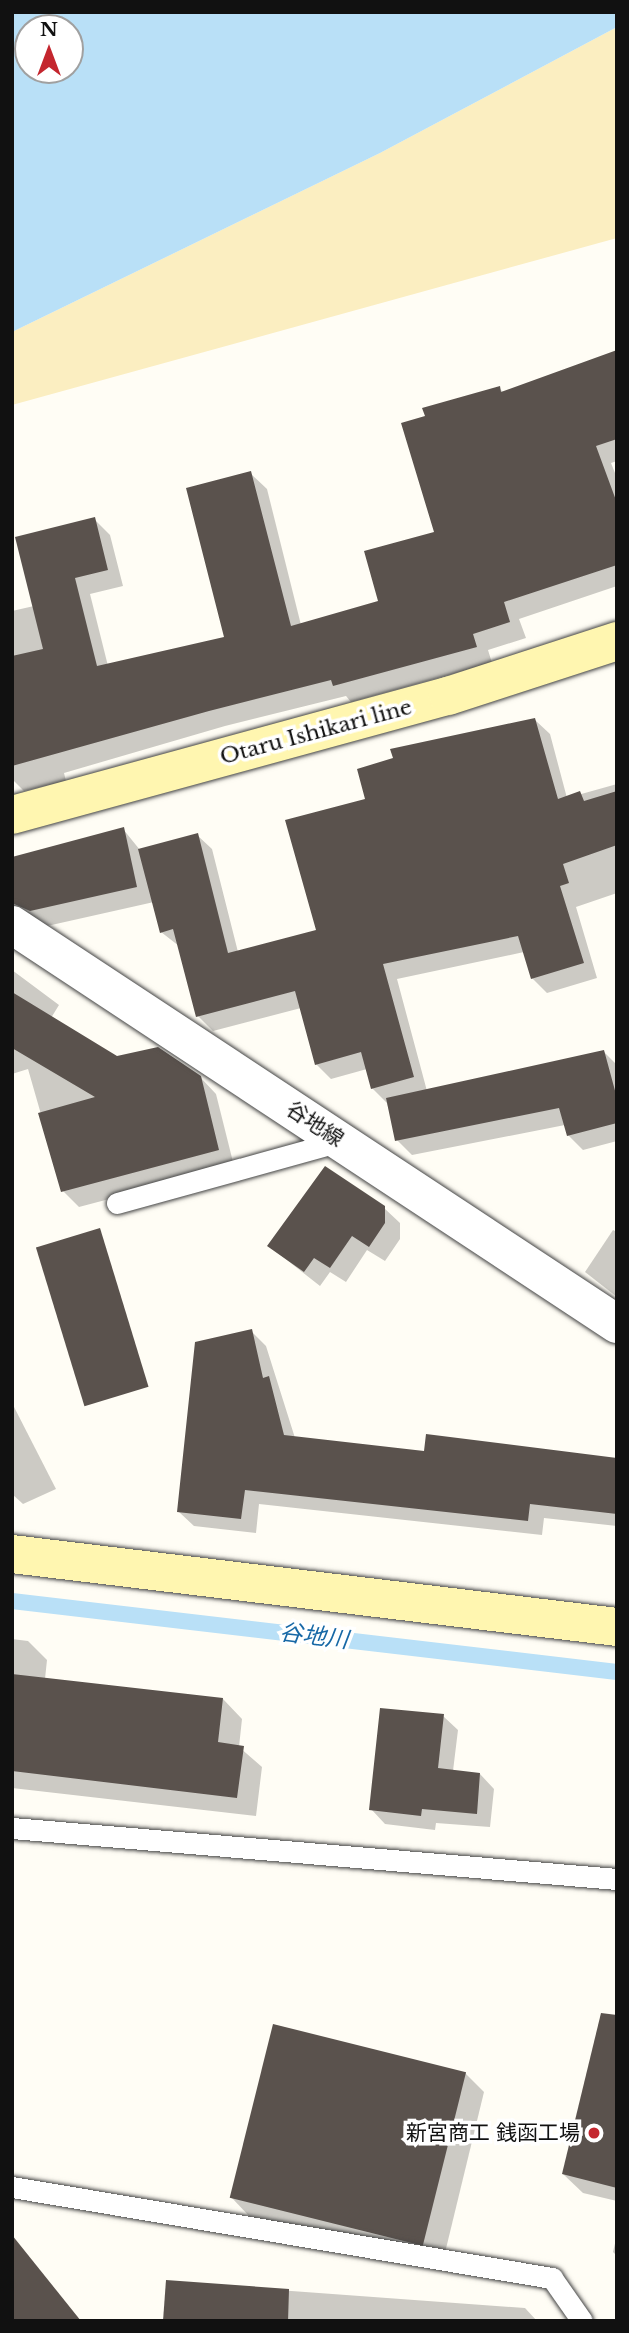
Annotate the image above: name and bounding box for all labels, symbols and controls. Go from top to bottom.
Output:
north arrow [14,14,84,84]
text: N [40,18,58,41]
street label: Otaru Ishikari line [217,694,415,770]
street label: 谷地線 [282,1096,348,1152]
water label: 谷地川 [278,1618,350,1654]
place label: 新宮商工 銭函工場 [406,2120,580,2146]
marker: 新宮商工 銭函工場 [586,2125,602,2141]

